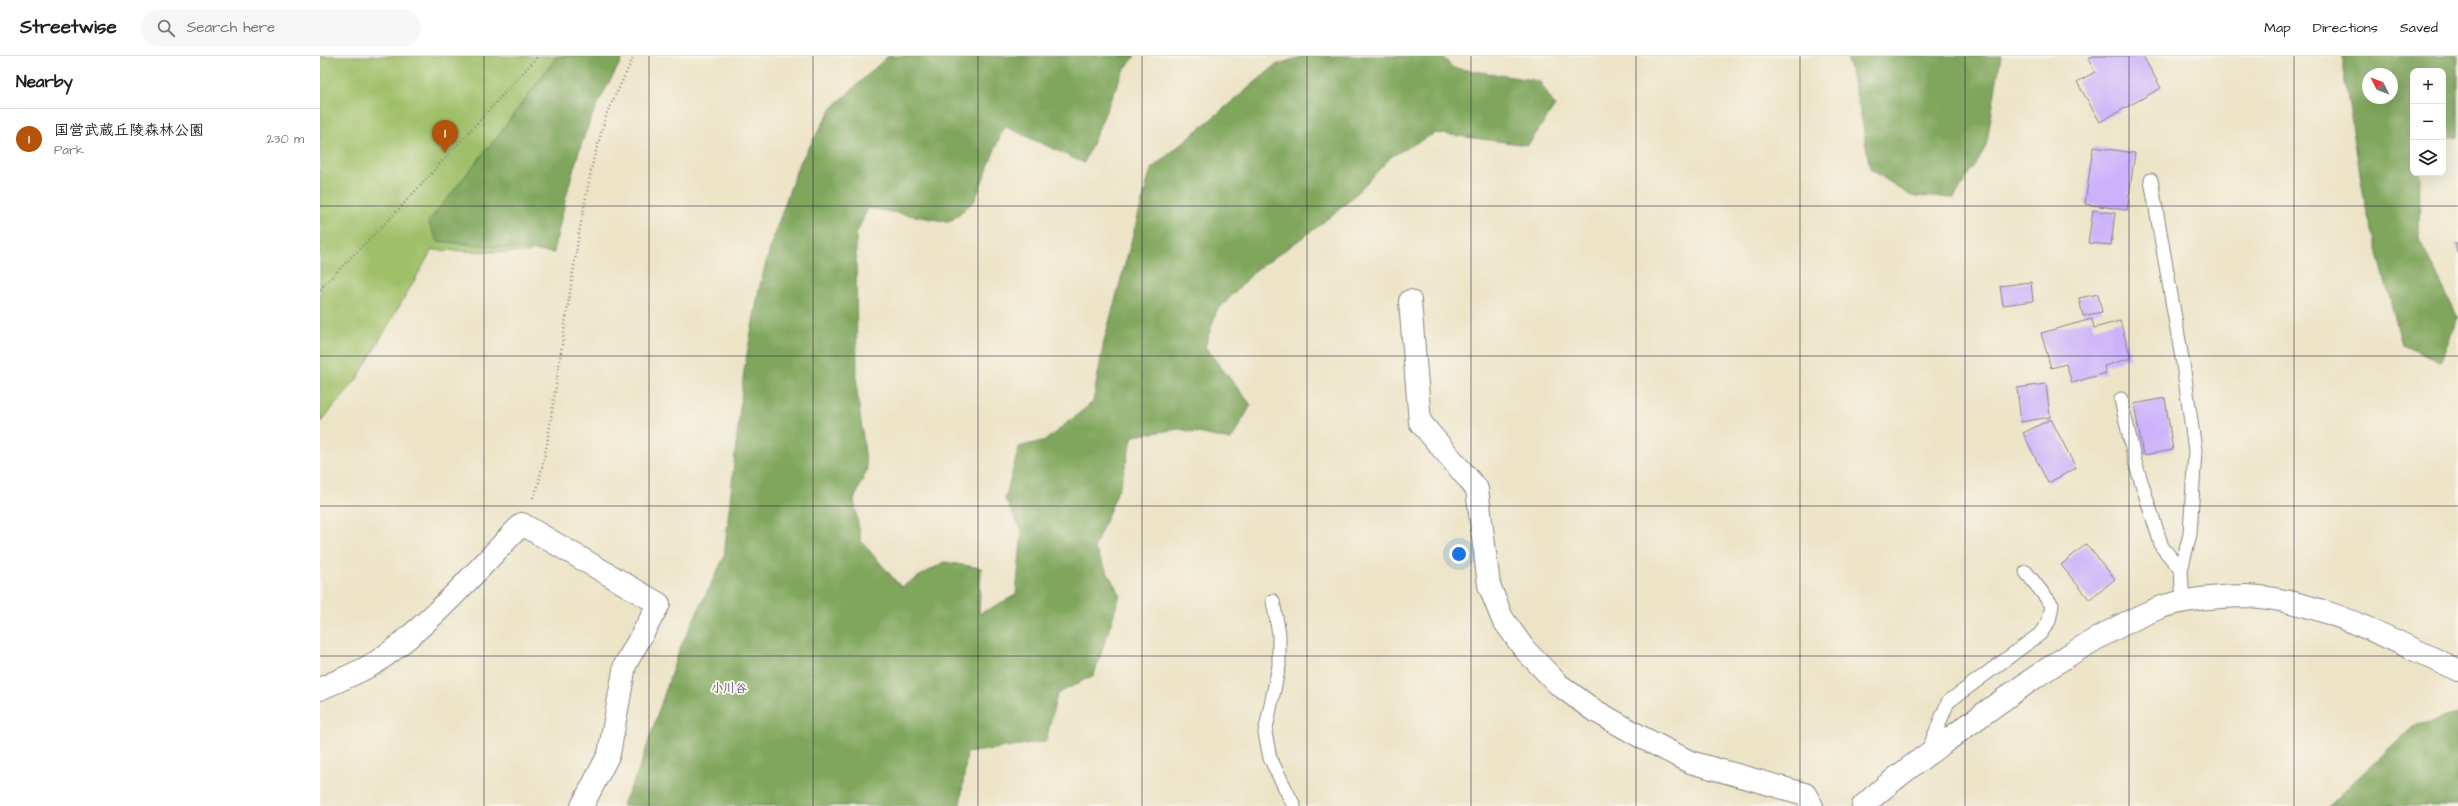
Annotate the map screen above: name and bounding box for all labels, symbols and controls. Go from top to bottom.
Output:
search box [141,10,421,46]
text: Streetwise [20,14,117,41]
icon: search [155,17,177,39]
text: Search here [187,17,275,38]
text: Map [2264,18,2291,38]
text: Directions [2313,18,2378,38]
text: Saved [2400,18,2438,38]
north arrow [2362,68,2398,104]
map controls [2410,68,2446,176]
button: + [2410,68,2446,104]
text: Nearby [16,70,73,94]
button: − [2410,104,2446,140]
text: 国営武蔵丘陵森林公園 [54,120,204,141]
pin: 1 [432,120,458,153]
text: 1 [28,130,30,148]
text: 230 m [266,130,304,148]
button: layers [2410,140,2446,176]
text: Park [54,141,84,159]
your location [1449,544,1469,564]
district label: 小川谷 [711,680,747,697]

